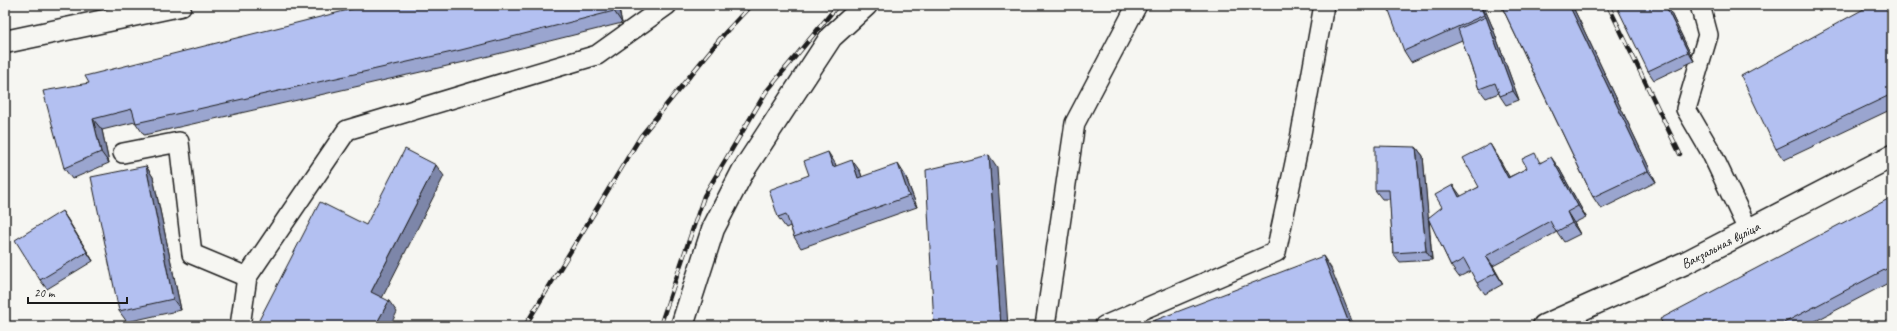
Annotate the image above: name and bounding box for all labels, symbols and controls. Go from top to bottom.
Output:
street label: Вакзальная вуліца [1678,218,1763,273]
scale bar [28,279,127,305]
text: 20 m [34,285,56,301]

